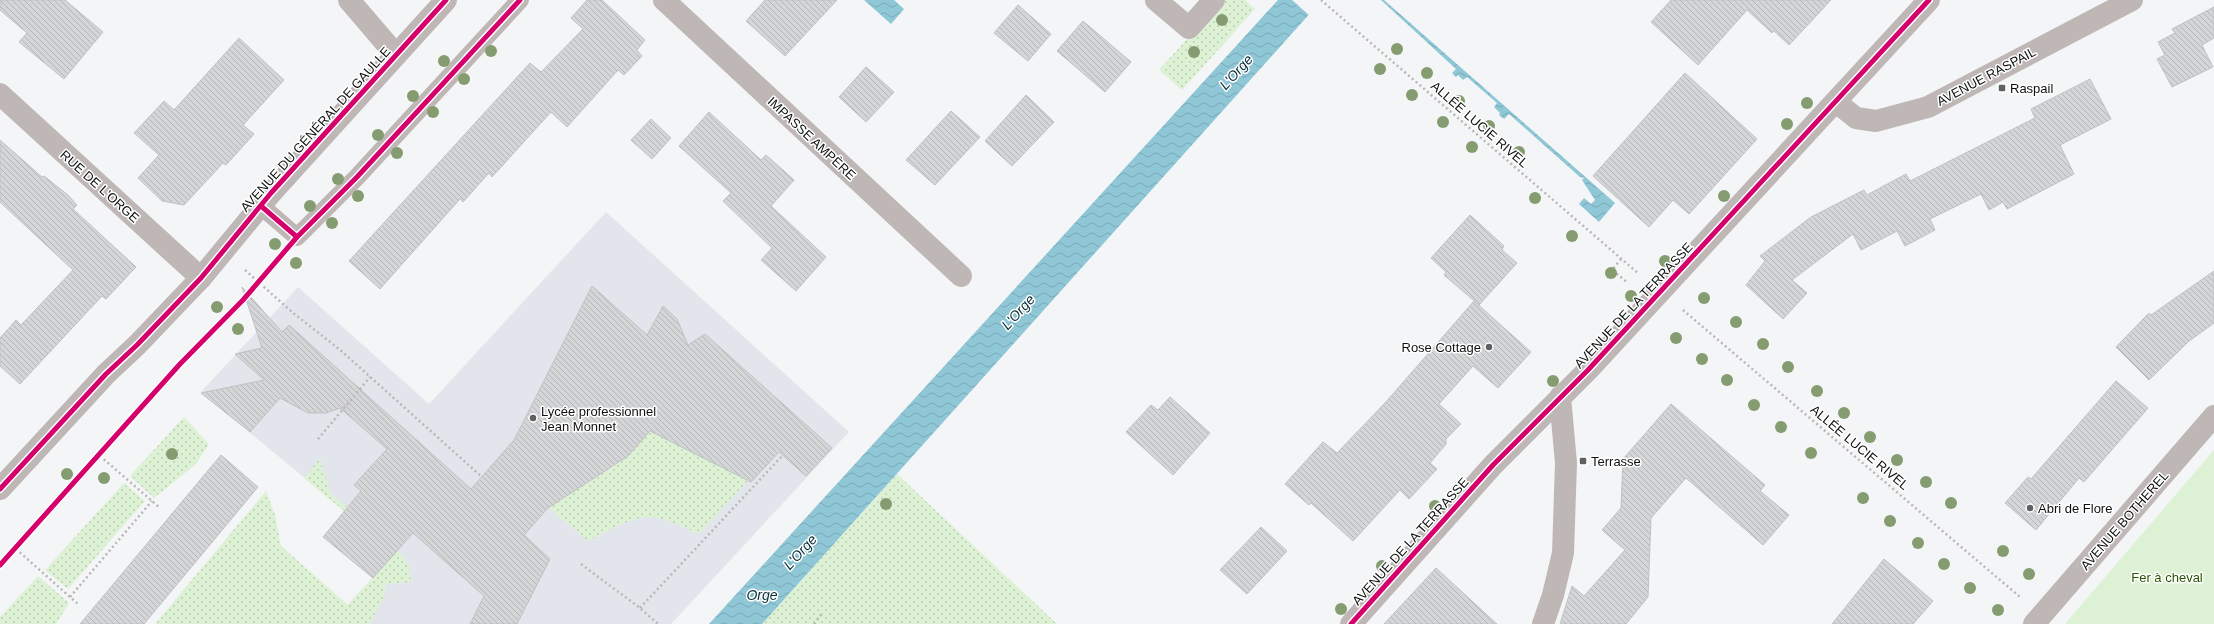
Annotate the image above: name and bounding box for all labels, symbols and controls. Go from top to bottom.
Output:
street label: AVENUE DU GÉNÉRAL DE GAULLE [237,44,394,215]
street label: AVENUE RASPAIL [1934,44,2038,109]
water label: L'Orge [1216,51,1256,93]
street label: ALLÉE LUCIE RIVEL [1428,78,1531,171]
place label: Raspail [2010,81,2053,96]
marker: Raspail [1997,83,2007,93]
street label: IMPASSE AMPÈRE [765,94,859,183]
street label: RUE DE L'ORGE [57,147,142,226]
street label: AVENUE DE LA TERRASSE [1571,239,1696,371]
water label: L'Orge [998,291,1038,333]
place label: Rose Cottage [1402,340,1481,355]
marker: Rose Cottage [1484,342,1494,352]
street label: ALLÉE LUCIE RIVEL [1808,402,1912,493]
place label: Lycée professionnel Jean Monnet [541,404,656,434]
marker: Lycée professionnel Jean Monnet [528,413,538,423]
place label: Terrasse [1591,454,1641,469]
marker: Terrasse [1578,456,1588,466]
street label: AVENUE BOTHEREL [2077,468,2171,573]
street label: AVENUE DE LA TERRASSE [1349,474,1472,608]
place label: Abri de Flore [2038,501,2112,516]
marker: Abri de Flore [2025,503,2035,513]
water label: L'Orge [780,531,820,573]
park label: Fer à cheval [2131,570,2203,585]
water label: Orge [746,587,778,603]

